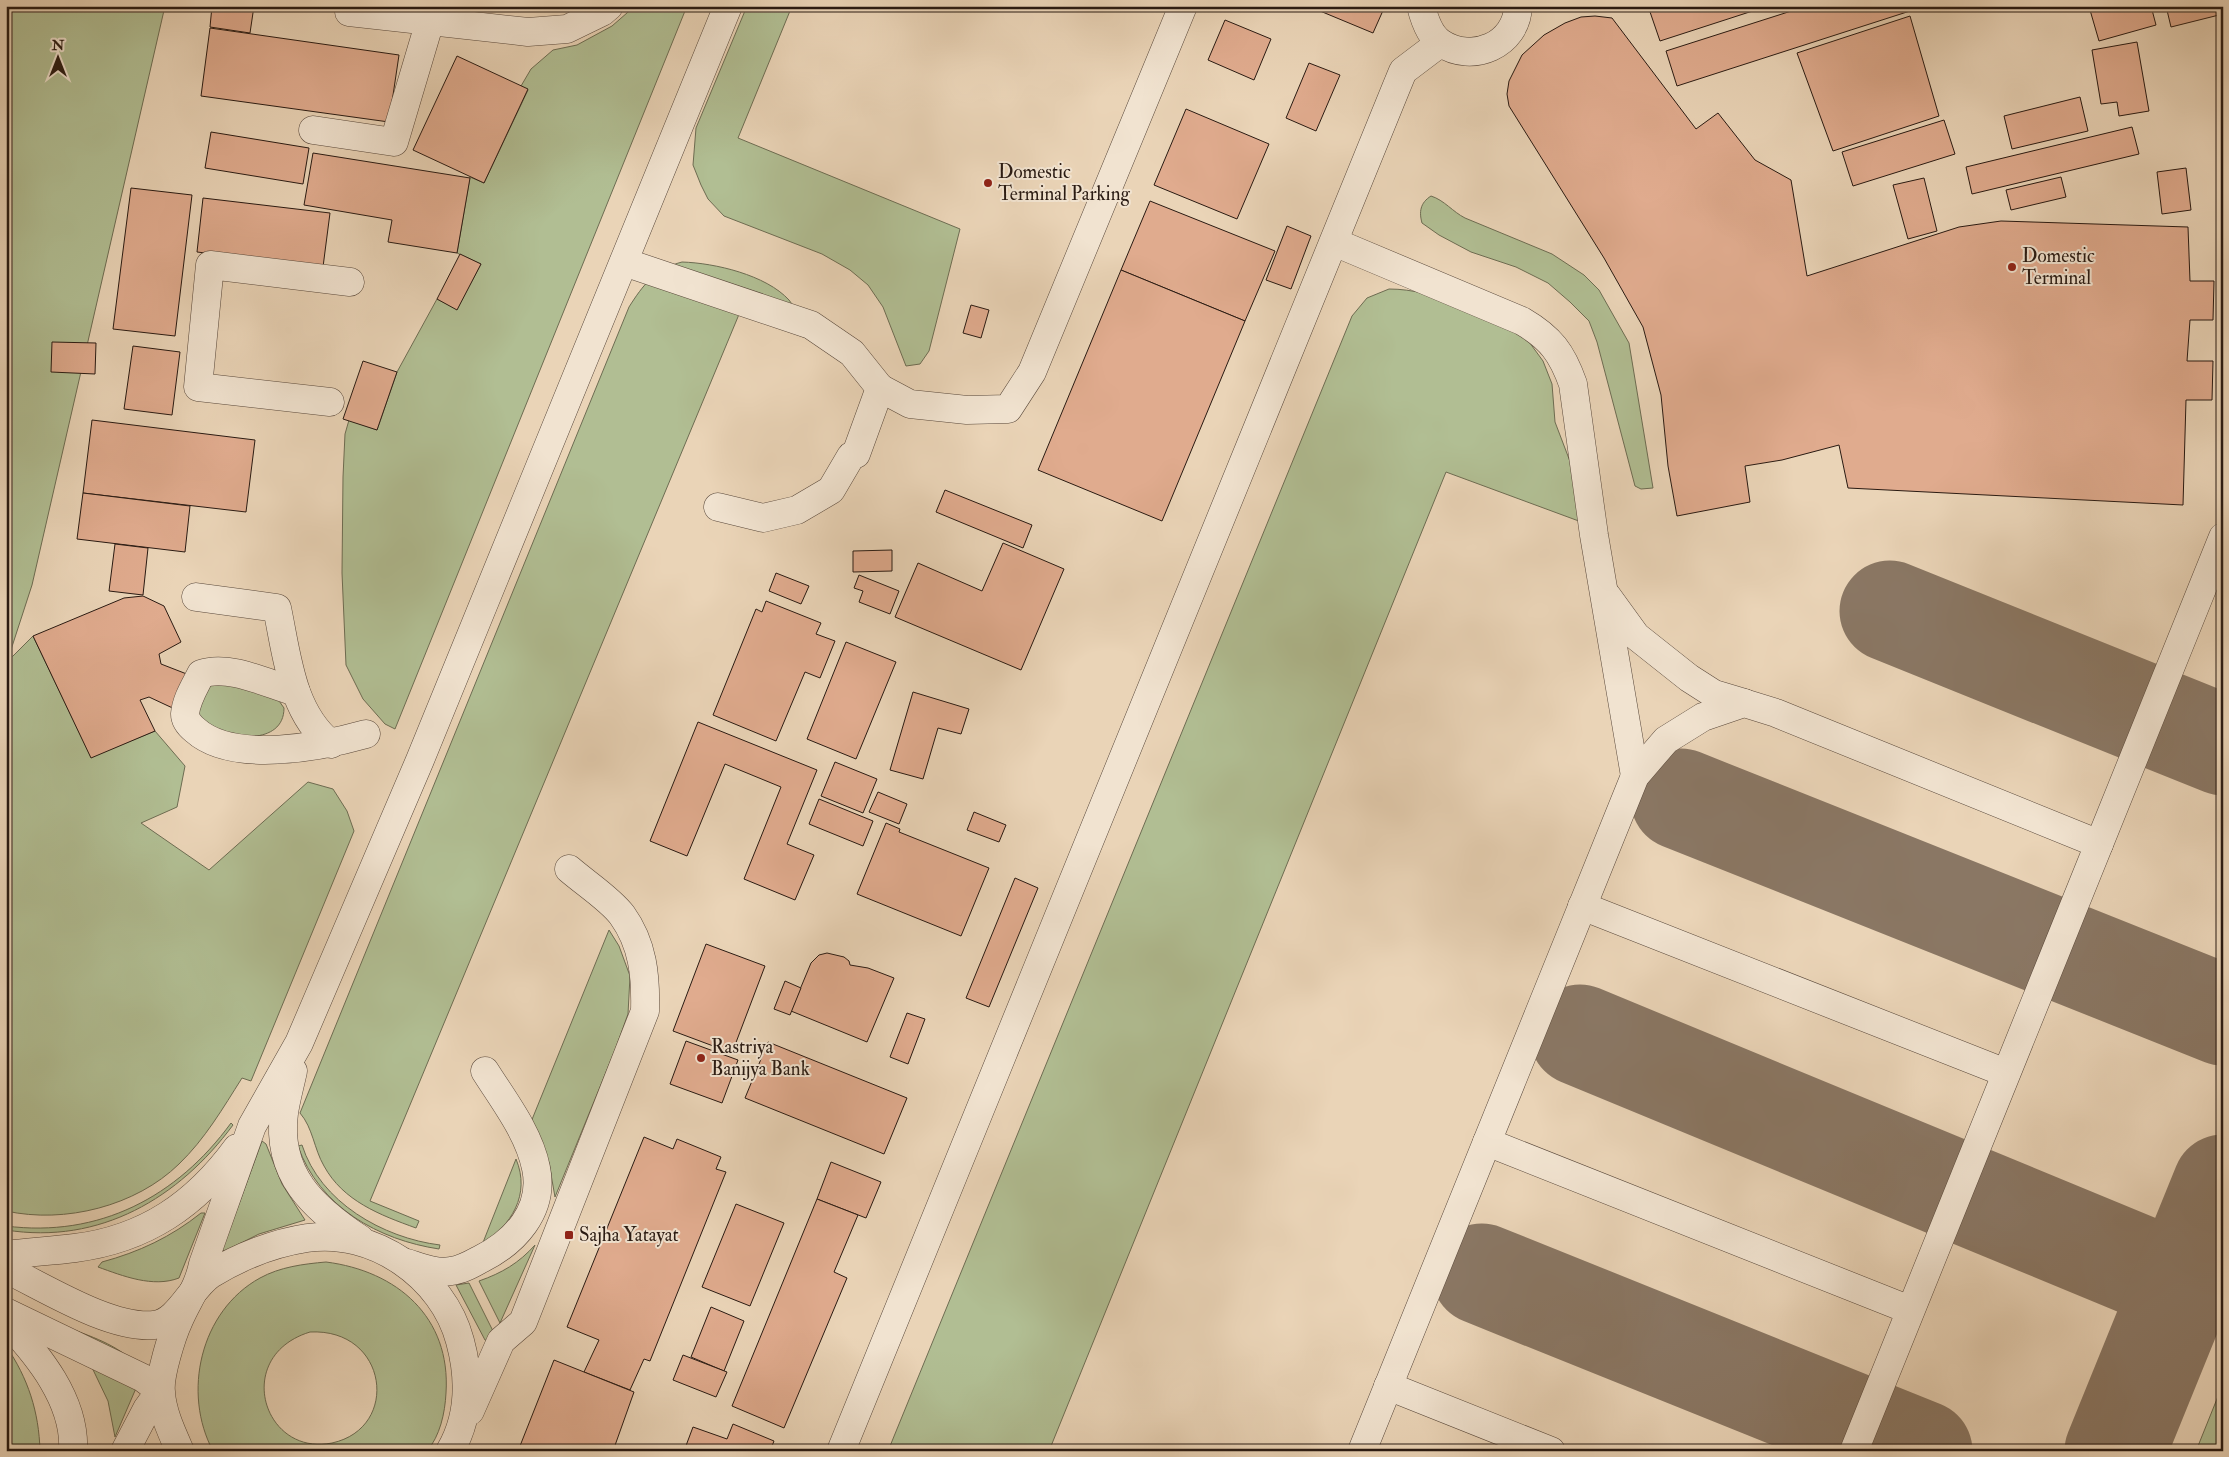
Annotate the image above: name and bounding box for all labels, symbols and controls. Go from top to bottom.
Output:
north arrow [32,32,82,82]
text: N [51,37,65,54]
place label: Domestic Terminal Parking [998,160,1130,206]
marker: Domestic Terminal Parking [982,177,994,189]
place label: Domestic Terminal [2022,244,2095,290]
marker: Domestic Terminal [2006,261,2018,273]
place label: Rastriya Banijya Bank [711,1035,810,1081]
marker: Rastriya Banijya Bank [695,1052,707,1064]
place label: Sajha Yatayat [579,1223,679,1247]
marker: Sajha Yatayat [563,1229,575,1241]

